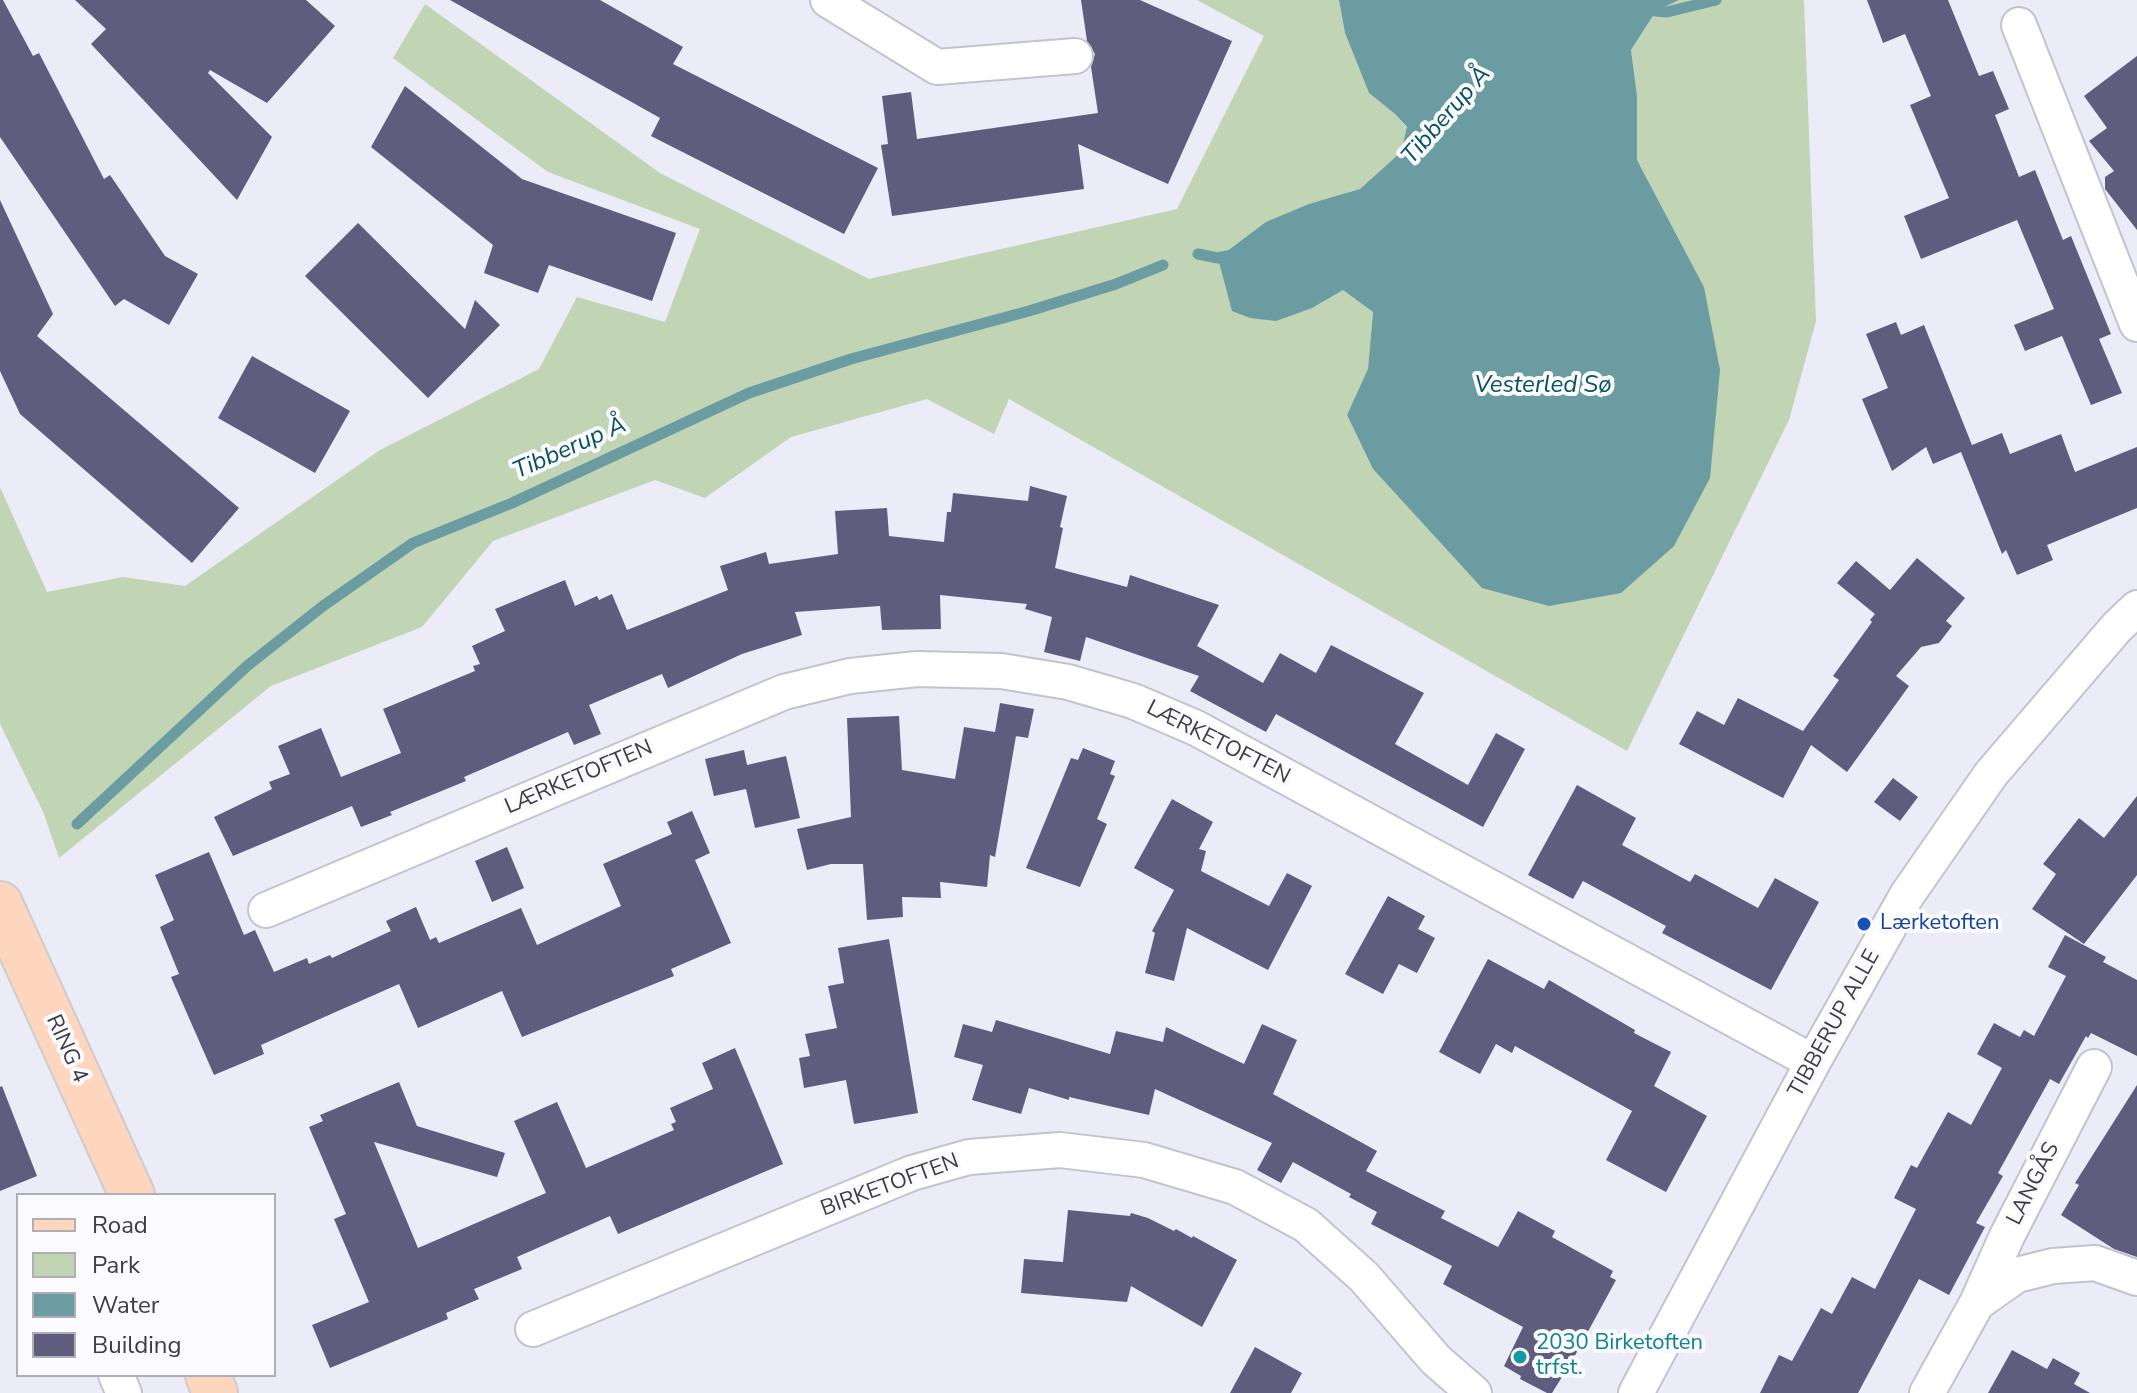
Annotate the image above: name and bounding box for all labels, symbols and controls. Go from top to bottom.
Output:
water label: Tibberup Å [1397,61,1497,171]
water label: Vesterled Sø [1475,372,1611,400]
water label: Tibberup Å [509,411,631,487]
street label: LÆRKETOFTEN [1142,695,1294,791]
street label: LÆRKETOFTEN [501,735,657,821]
place label: Lærketoften [1880,911,1999,937]
marker: Lærketoften [1855,915,1873,933]
street label: TIBBERUP ALLE [1784,946,1886,1102]
street label: RING 4 [39,1011,93,1087]
street label: LANGÅS [2002,1138,2066,1230]
street label: BIRKETOFTEN [817,1149,963,1223]
legend [16,1193,276,1377]
text: Road [92,1209,148,1241]
text: Park [92,1249,140,1281]
text: Water [92,1289,159,1321]
text: Building [92,1329,182,1361]
place label: 2030 Birketoften trfst. [1536,1331,1703,1382]
marker: 2030 Birketoften trfst. [1511,1348,1529,1366]

